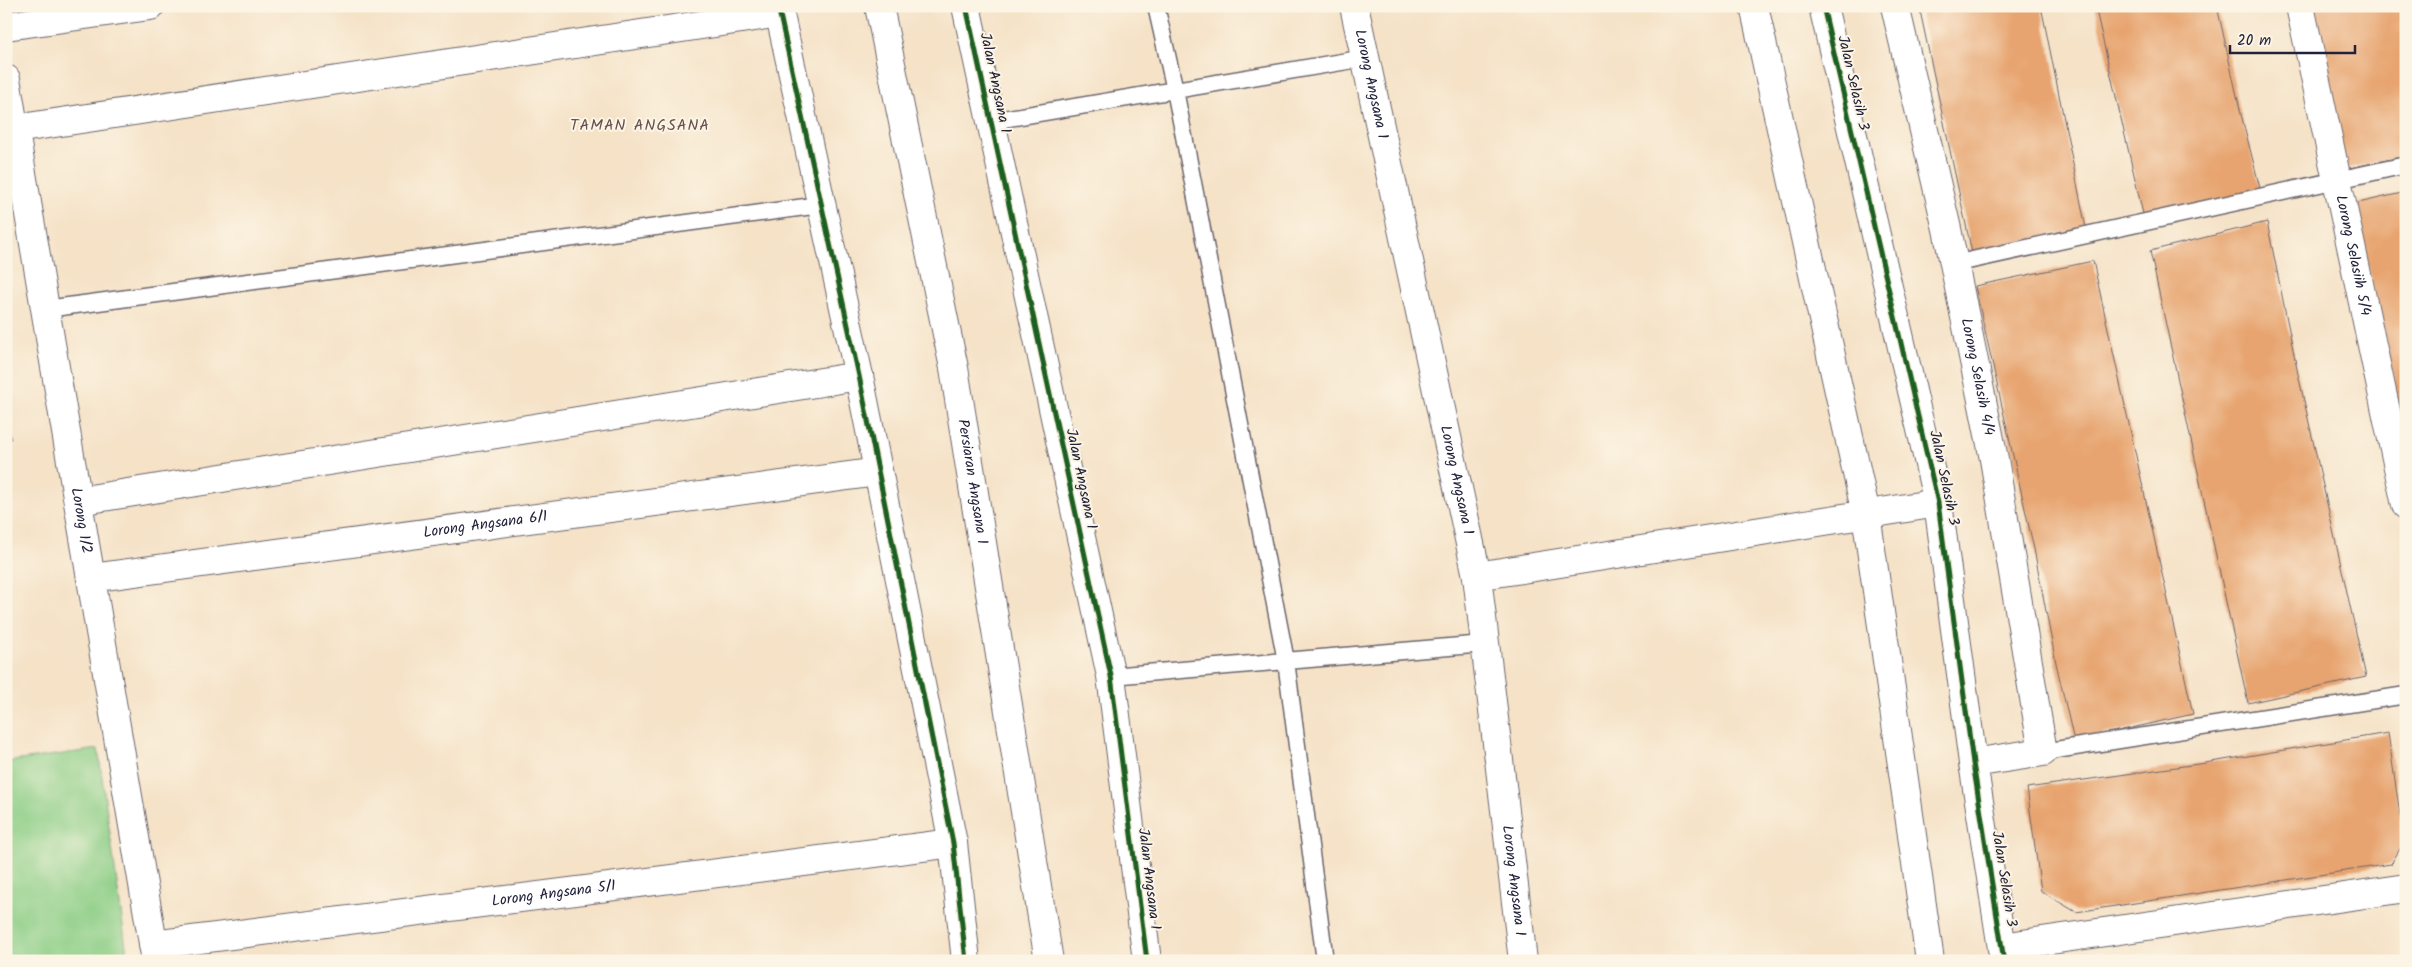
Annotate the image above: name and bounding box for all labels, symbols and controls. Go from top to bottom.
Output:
scale bar [2230,22,2354,54]
street label: Lorong Angsana 1 [1347,27,1394,141]
text: 20 m [2237,29,2271,53]
street label: Jalan Angsana 1 [973,31,1017,136]
street label: Jalan Selasih 3 [1830,33,1876,133]
district label: TAMAN ANGSANA [570,113,710,138]
street label: Lorong Selasiih 5/4 [2329,193,2377,318]
street label: Lorong Selasih 4/4 [1954,316,2001,438]
street label: Persiaran Angsana 1 [950,418,994,546]
street label: Lorong Angsana 1 [1433,423,1480,537]
street label: Jalan Angsana 1 [1059,427,1103,532]
street label: Jalan Selasih 3 [1922,428,1966,528]
street label: Lorong 1/2 [64,486,99,556]
street label: Lorong Angsana 6/1 [422,505,549,545]
street label: Lorong Angsana 1 [1495,824,1532,938]
street label: Jalan Angsana 1 [1131,827,1167,931]
street label: Jalan Selasih 3 [1985,829,2023,929]
street label: Lorong Angsana 5/1 [490,874,617,914]

